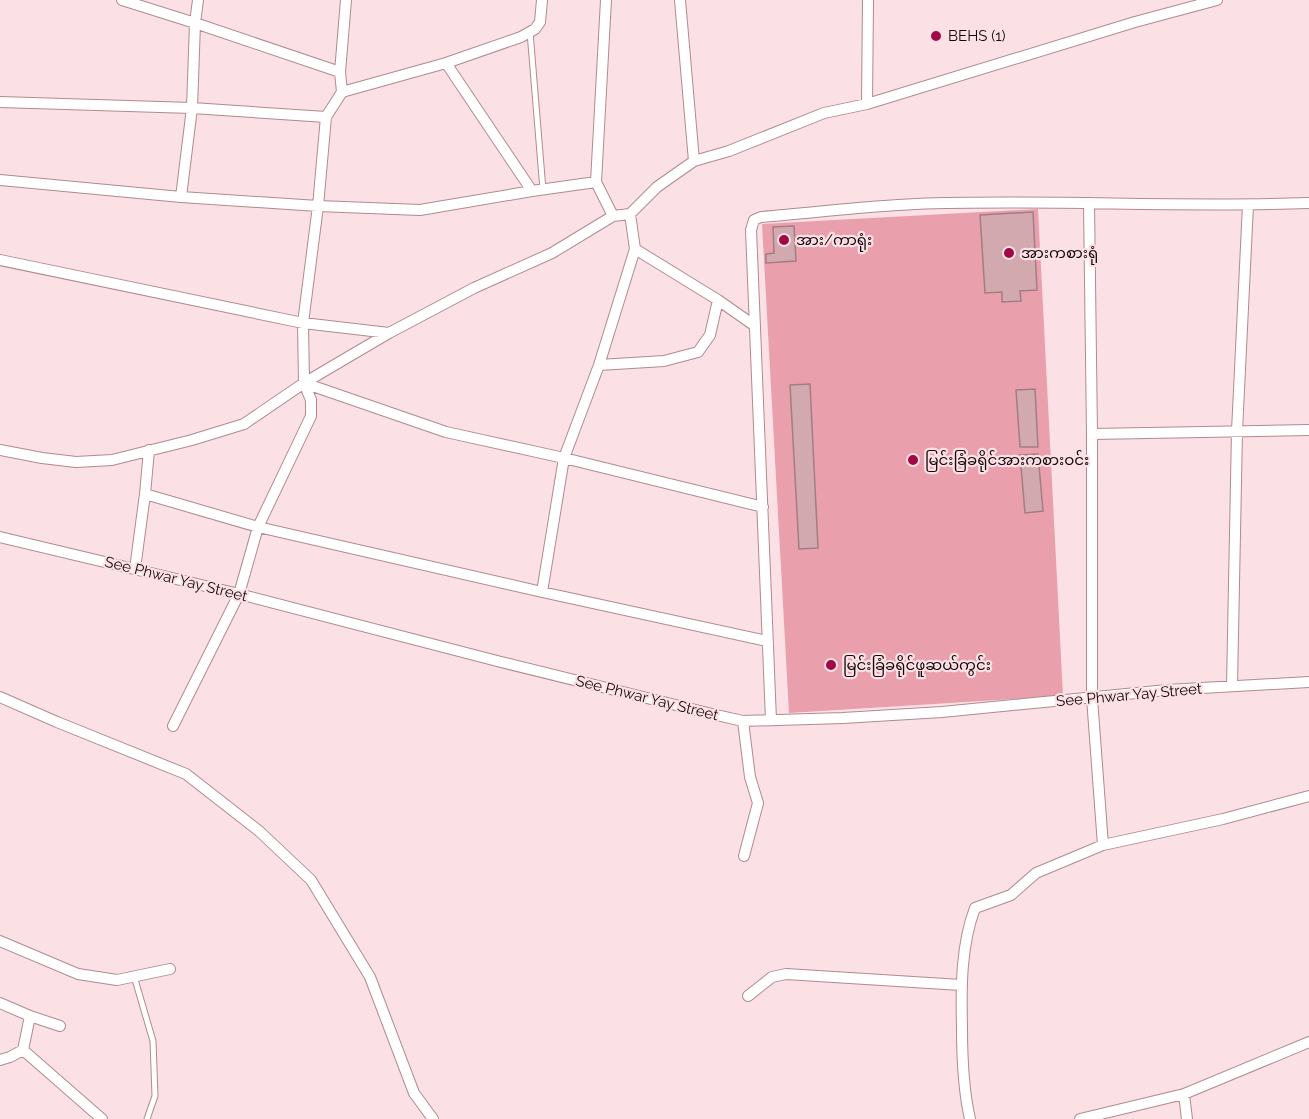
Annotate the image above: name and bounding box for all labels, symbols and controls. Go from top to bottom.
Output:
place label: BEHS (1) [948,27,1006,45]
marker: BEHS (1) [929,29,943,43]
place label: အား/ကာရုံး [796,231,872,252]
marker: အား/ကာရုံး [777,233,791,247]
place label: အားကစားရုံ [1021,244,1098,265]
marker: အားကစားရုံ [1002,246,1016,260]
place label: မြင်းခြံခရိုင်အားကစားဝင်း [925,450,1089,472]
marker: မြင်းခြံခရိုင်အားကစားဝင်း [906,453,920,467]
street label: See Phwar Yay Street [103,553,249,605]
place label: မြင်းခြံခရိုင်ဖူဆယ်ကွင်း [843,655,991,677]
marker: မြင်းခြံခရိုင်ဖူဆယ်ကွင်း [824,658,838,672]
street label: See Phwar Yay Street [574,672,720,724]
street label: See Phwar Yay Street [1055,680,1203,710]

